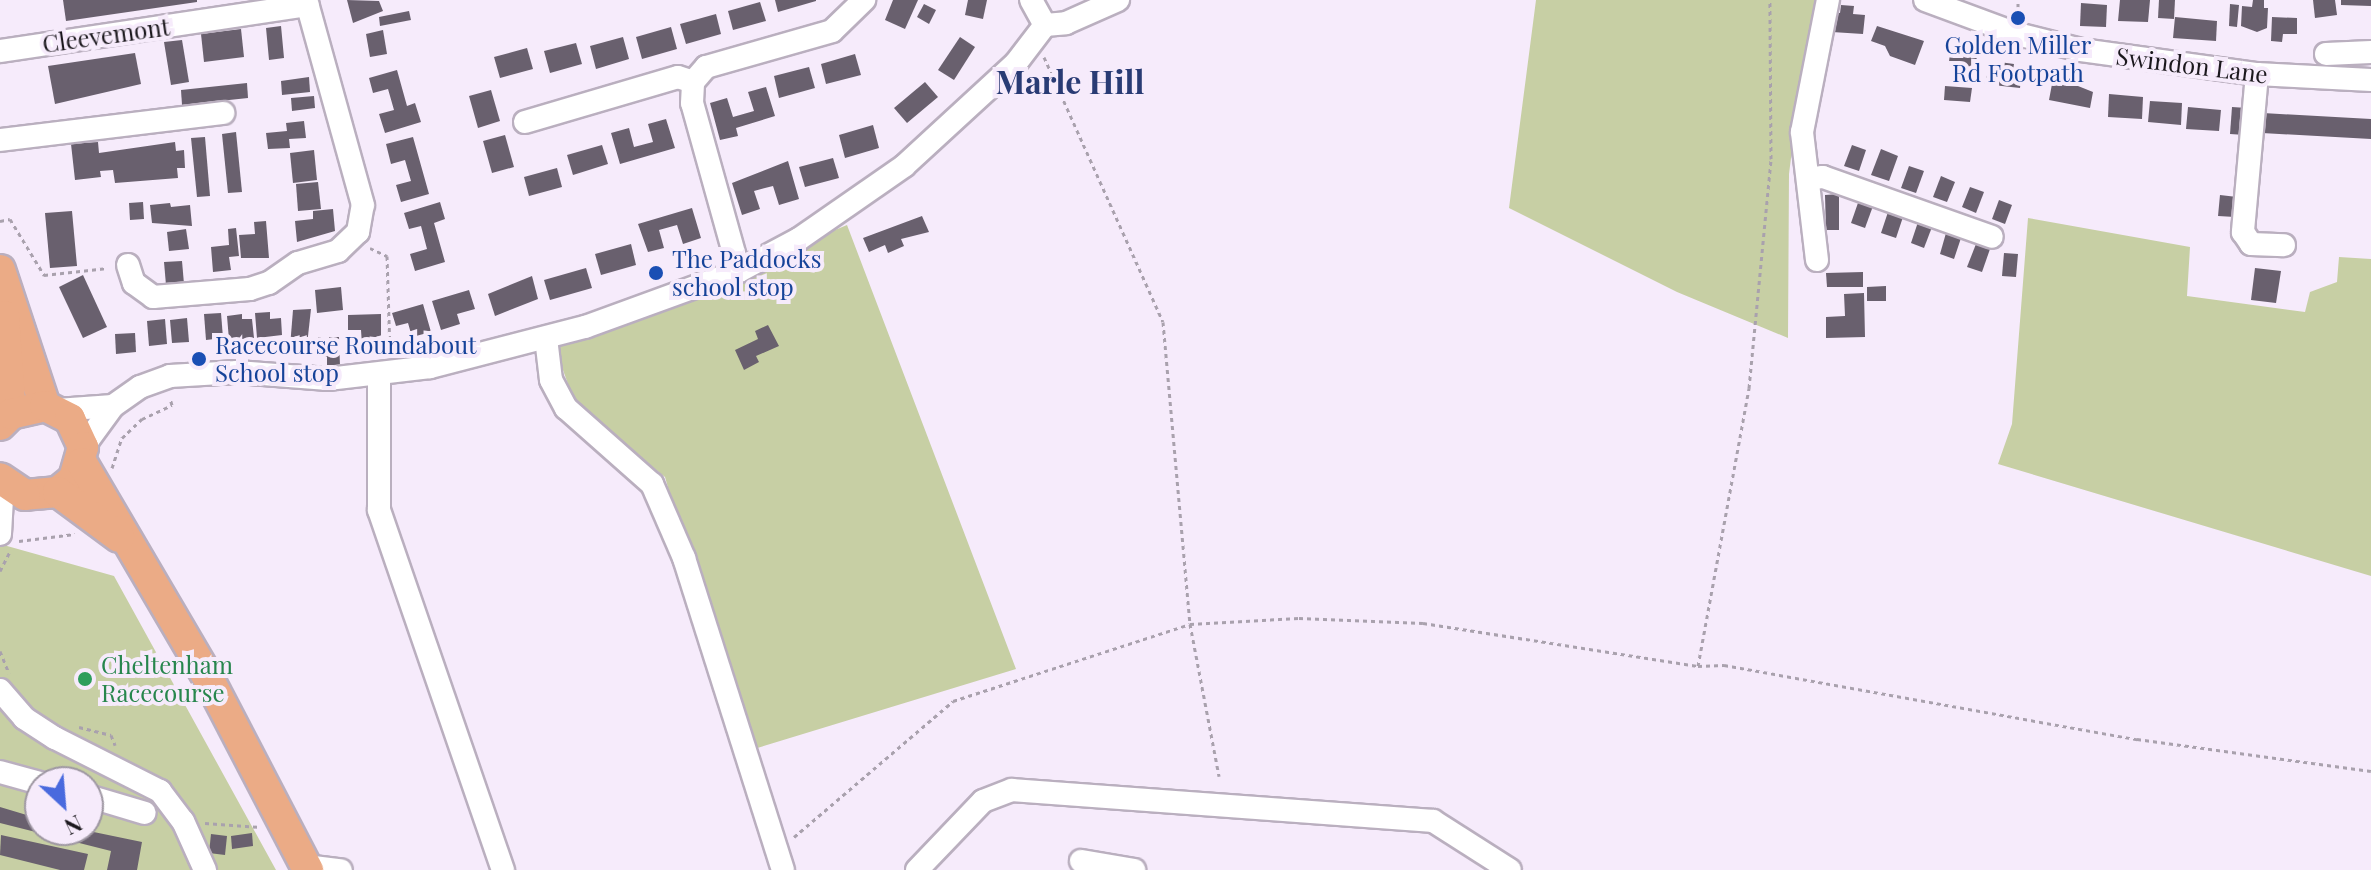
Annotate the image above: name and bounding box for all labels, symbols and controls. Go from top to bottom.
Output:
marker: Golden Miller Rd Footpath [2009,9,2027,27]
street label: Cleevemont [40,12,172,58]
place label: Golden Miller Rd Footpath [1944,31,2092,87]
street label: Swindon Lane [2114,41,2270,89]
district label: Marle Hill [995,62,1145,100]
place label: The Paddocks school stop [672,245,821,301]
marker: The Paddocks school stop [647,264,665,282]
place label: Racecourse Roundabout School stop [215,331,477,387]
marker: Racecourse Roundabout School stop [190,350,208,368]
place label: Cheltenham Racecourse [101,651,233,707]
marker: Cheltenham Racecourse [76,670,94,688]
north arrow [24,766,104,846]
text: N [60,809,87,843]

